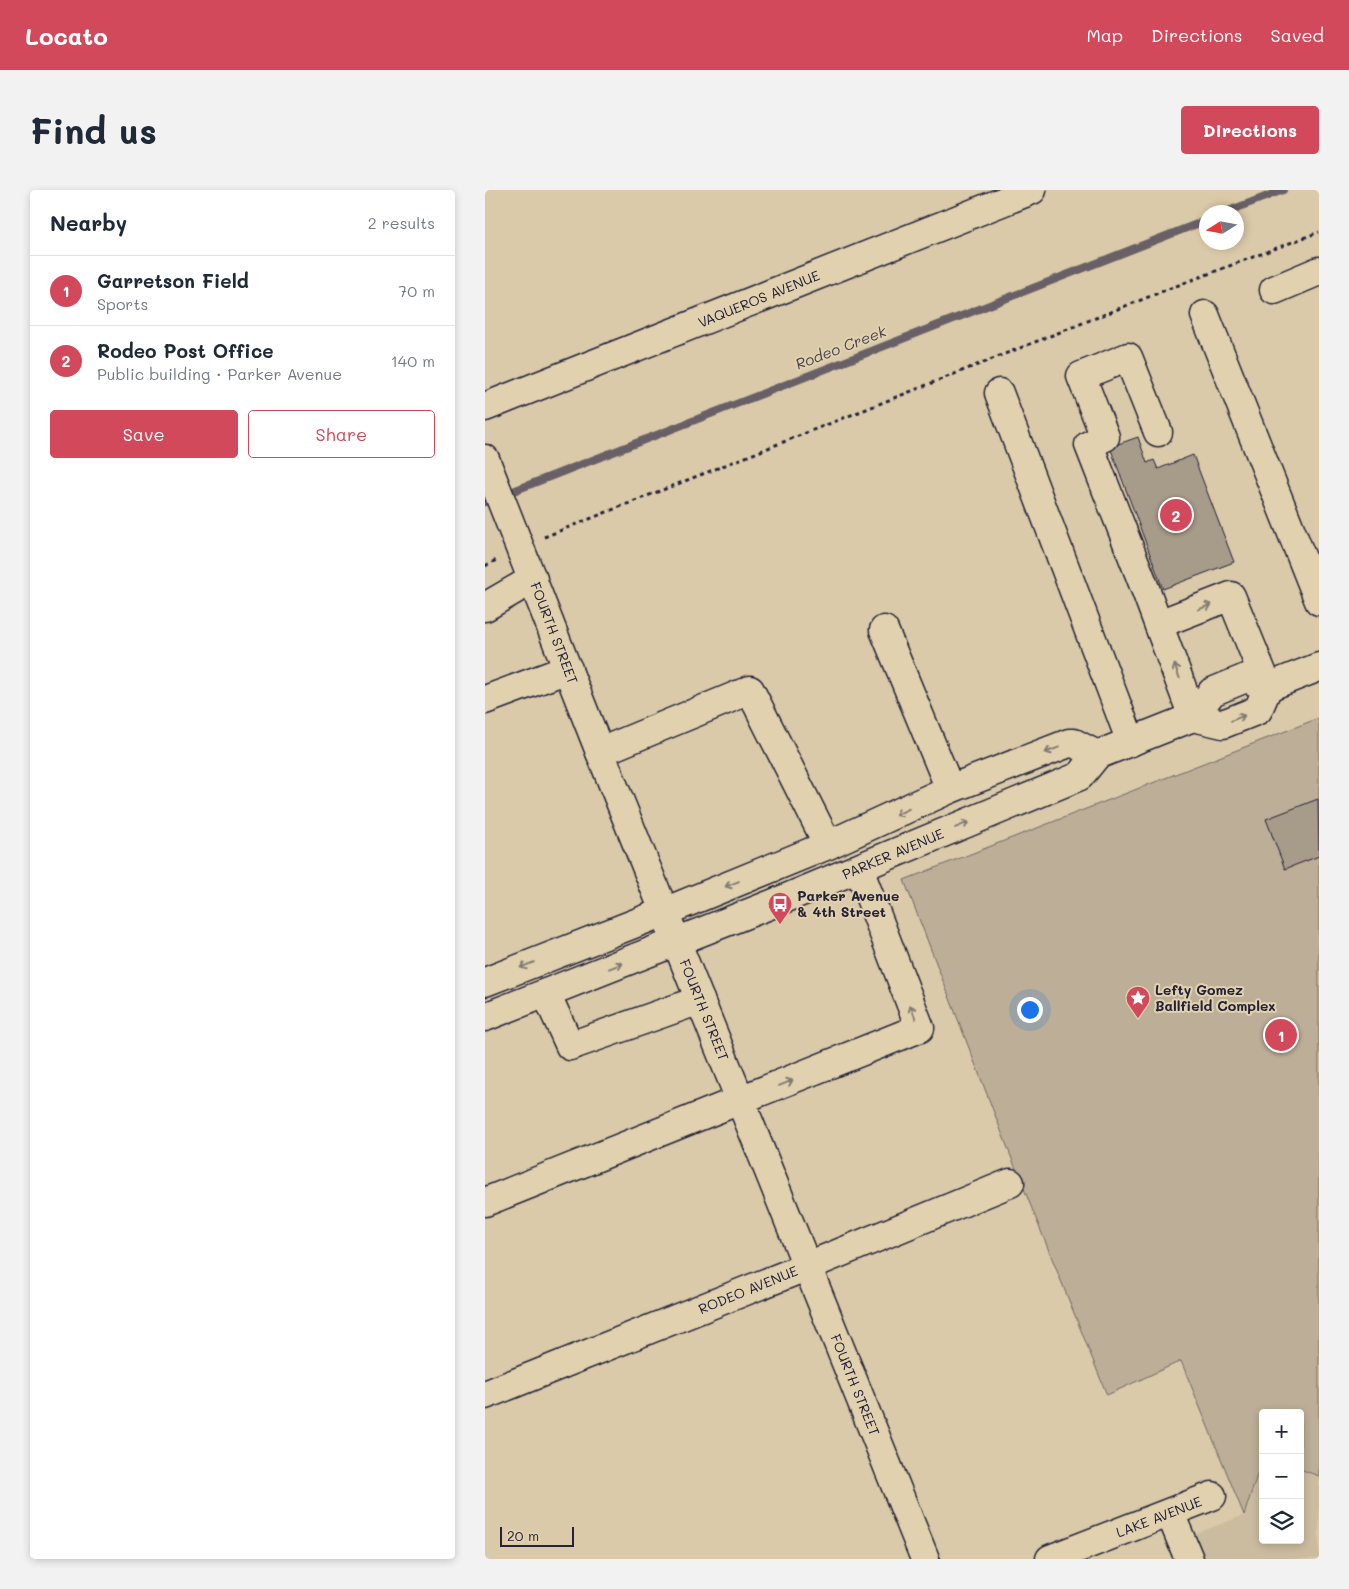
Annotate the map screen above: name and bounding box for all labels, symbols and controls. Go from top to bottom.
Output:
text: Locato [25,20,108,51]
text: Map [1086,23,1123,47]
text: Directions [1151,23,1243,47]
text: Saved [1271,23,1324,47]
button: Directions [1181,106,1319,154]
text: Find us [30,107,157,153]
north arrow [1199,205,1244,250]
text: Nearby [50,209,127,236]
text: 2 results [368,212,435,233]
street label: VAQUEROS AVENUE [695,265,822,332]
text: Garretson Field [97,268,249,293]
text: 1 [62,280,70,301]
text: 70 m [398,280,435,301]
text: Sports [97,293,148,314]
water label: Rodeo Creek [792,320,890,374]
text: Rodeo Post Office [97,338,274,363]
text: 2 [62,350,70,371]
text: 140 m [391,350,435,371]
text: Public building · Parker Avenue [97,363,342,384]
button: Save [50,410,238,458]
button: Share [248,410,435,458]
pin: 2 [1160,496,1192,534]
street label: FOURTH STREET [526,579,583,687]
one-way arrow [1197,601,1212,610]
one-way arrow [1171,664,1181,679]
one-way arrow [1230,713,1245,722]
one-way arrow [1045,746,1060,755]
one-way arrow [895,807,910,817]
one-way arrow [954,820,970,829]
street label: PARKER AVENUE [839,824,946,883]
one-way arrow [725,881,740,890]
place label: Parker Avenue & 4th Street [797,886,899,921]
bus stop icon: Parker Avenue & 4th Street [767,891,793,925]
street label: FOURTH STREET [675,956,734,1064]
one-way arrow [520,961,535,971]
one-way arrow [607,961,623,970]
place label: Lefty Gomez Ballfield Complex [1155,980,1276,1015]
place icon: Lefty Gomez Ballfield Complex [1125,985,1151,1019]
your location [1017,997,1043,1023]
one-way arrow [908,1004,917,1020]
pin: 1 [1265,1016,1297,1054]
one-way arrow [777,1078,793,1087]
street label: RODEO AVENUE [695,1261,800,1318]
street label: FOURTH STREET [826,1331,885,1439]
map controls [1259,1409,1304,1544]
button: + [1259,1409,1304,1454]
button: − [1259,1454,1304,1499]
street label: LAKE AVENUE [1113,1491,1204,1542]
button: layers [1259,1499,1304,1544]
scale bar [500,1524,574,1547]
text: 20 m [507,1526,539,1545]

